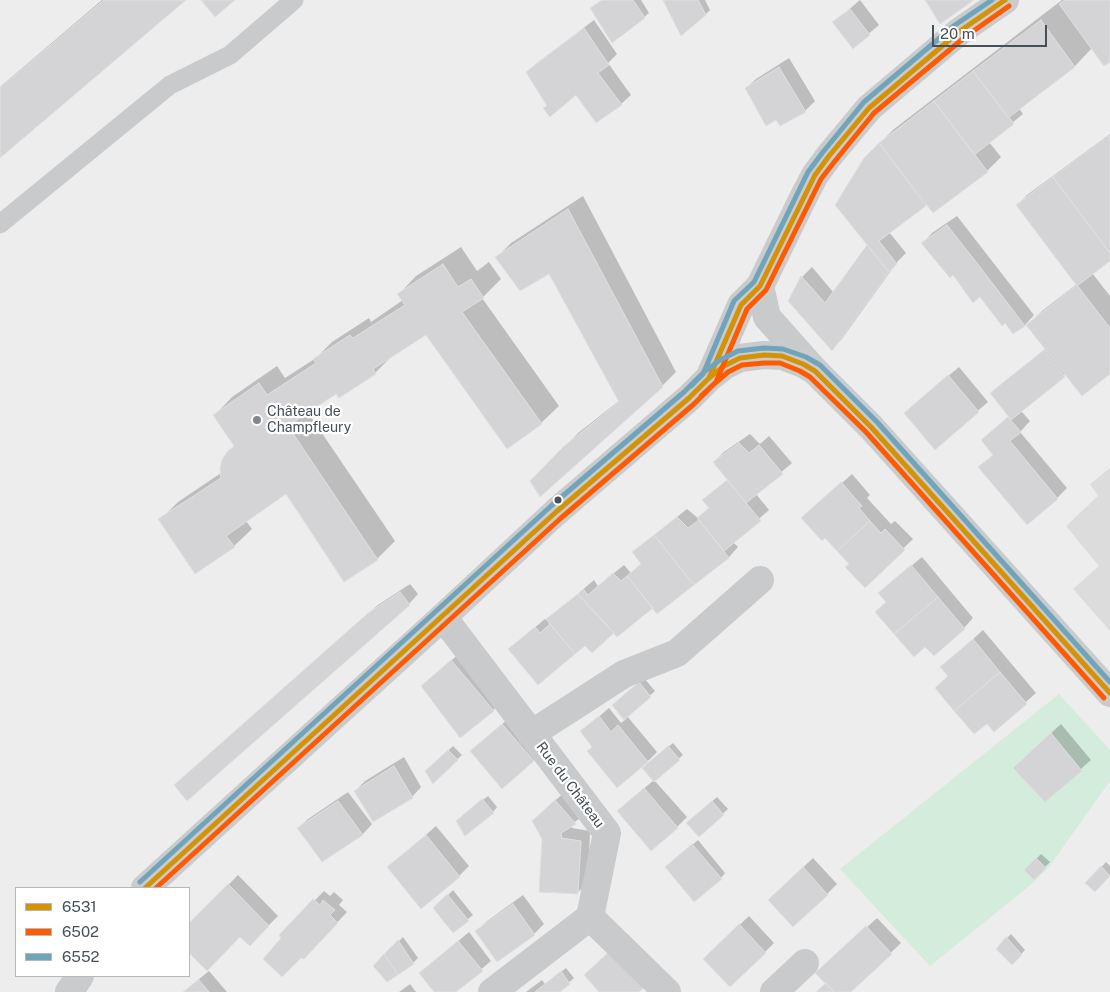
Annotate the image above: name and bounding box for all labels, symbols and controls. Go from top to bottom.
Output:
scale bar [935,15,1050,47]
text: 20 m [940,25,975,42]
place label: Château de Champfleury [267,404,351,437]
marker: Château de Champfleury [251,414,263,426]
unlabelled marker [553,495,563,505]
street label: Rue du Château [532,739,608,831]
legend [15,887,190,977]
text: 6531 [62,898,97,915]
text: 6502 [62,923,99,940]
text: 6552 [62,948,100,965]

